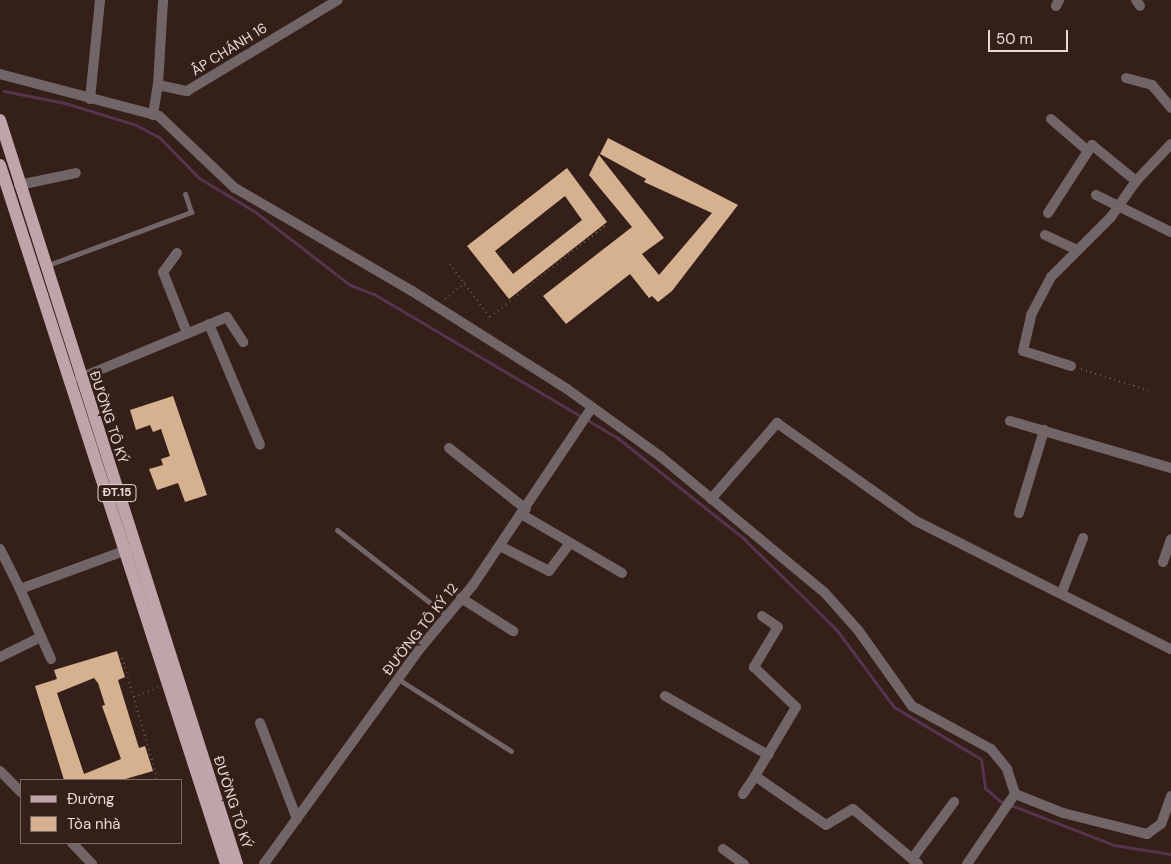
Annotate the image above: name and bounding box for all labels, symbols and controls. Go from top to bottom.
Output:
street label: ẤP CHÁNH 16 [188,19,270,79]
scale bar [991,20,1071,52]
text: 50 m [996,29,1033,49]
street label: ĐƯỜNG TÔ KÝ [86,369,132,465]
road number: ĐT.15 [97,483,137,502]
street label: ĐƯỜNG TÔ KÝ 12 [379,580,461,678]
street label: ĐƯỜNG TÔ KÝ [210,754,256,850]
legend [20,779,182,844]
text: Đường [67,789,115,809]
text: Tòa nhà [67,814,121,834]

